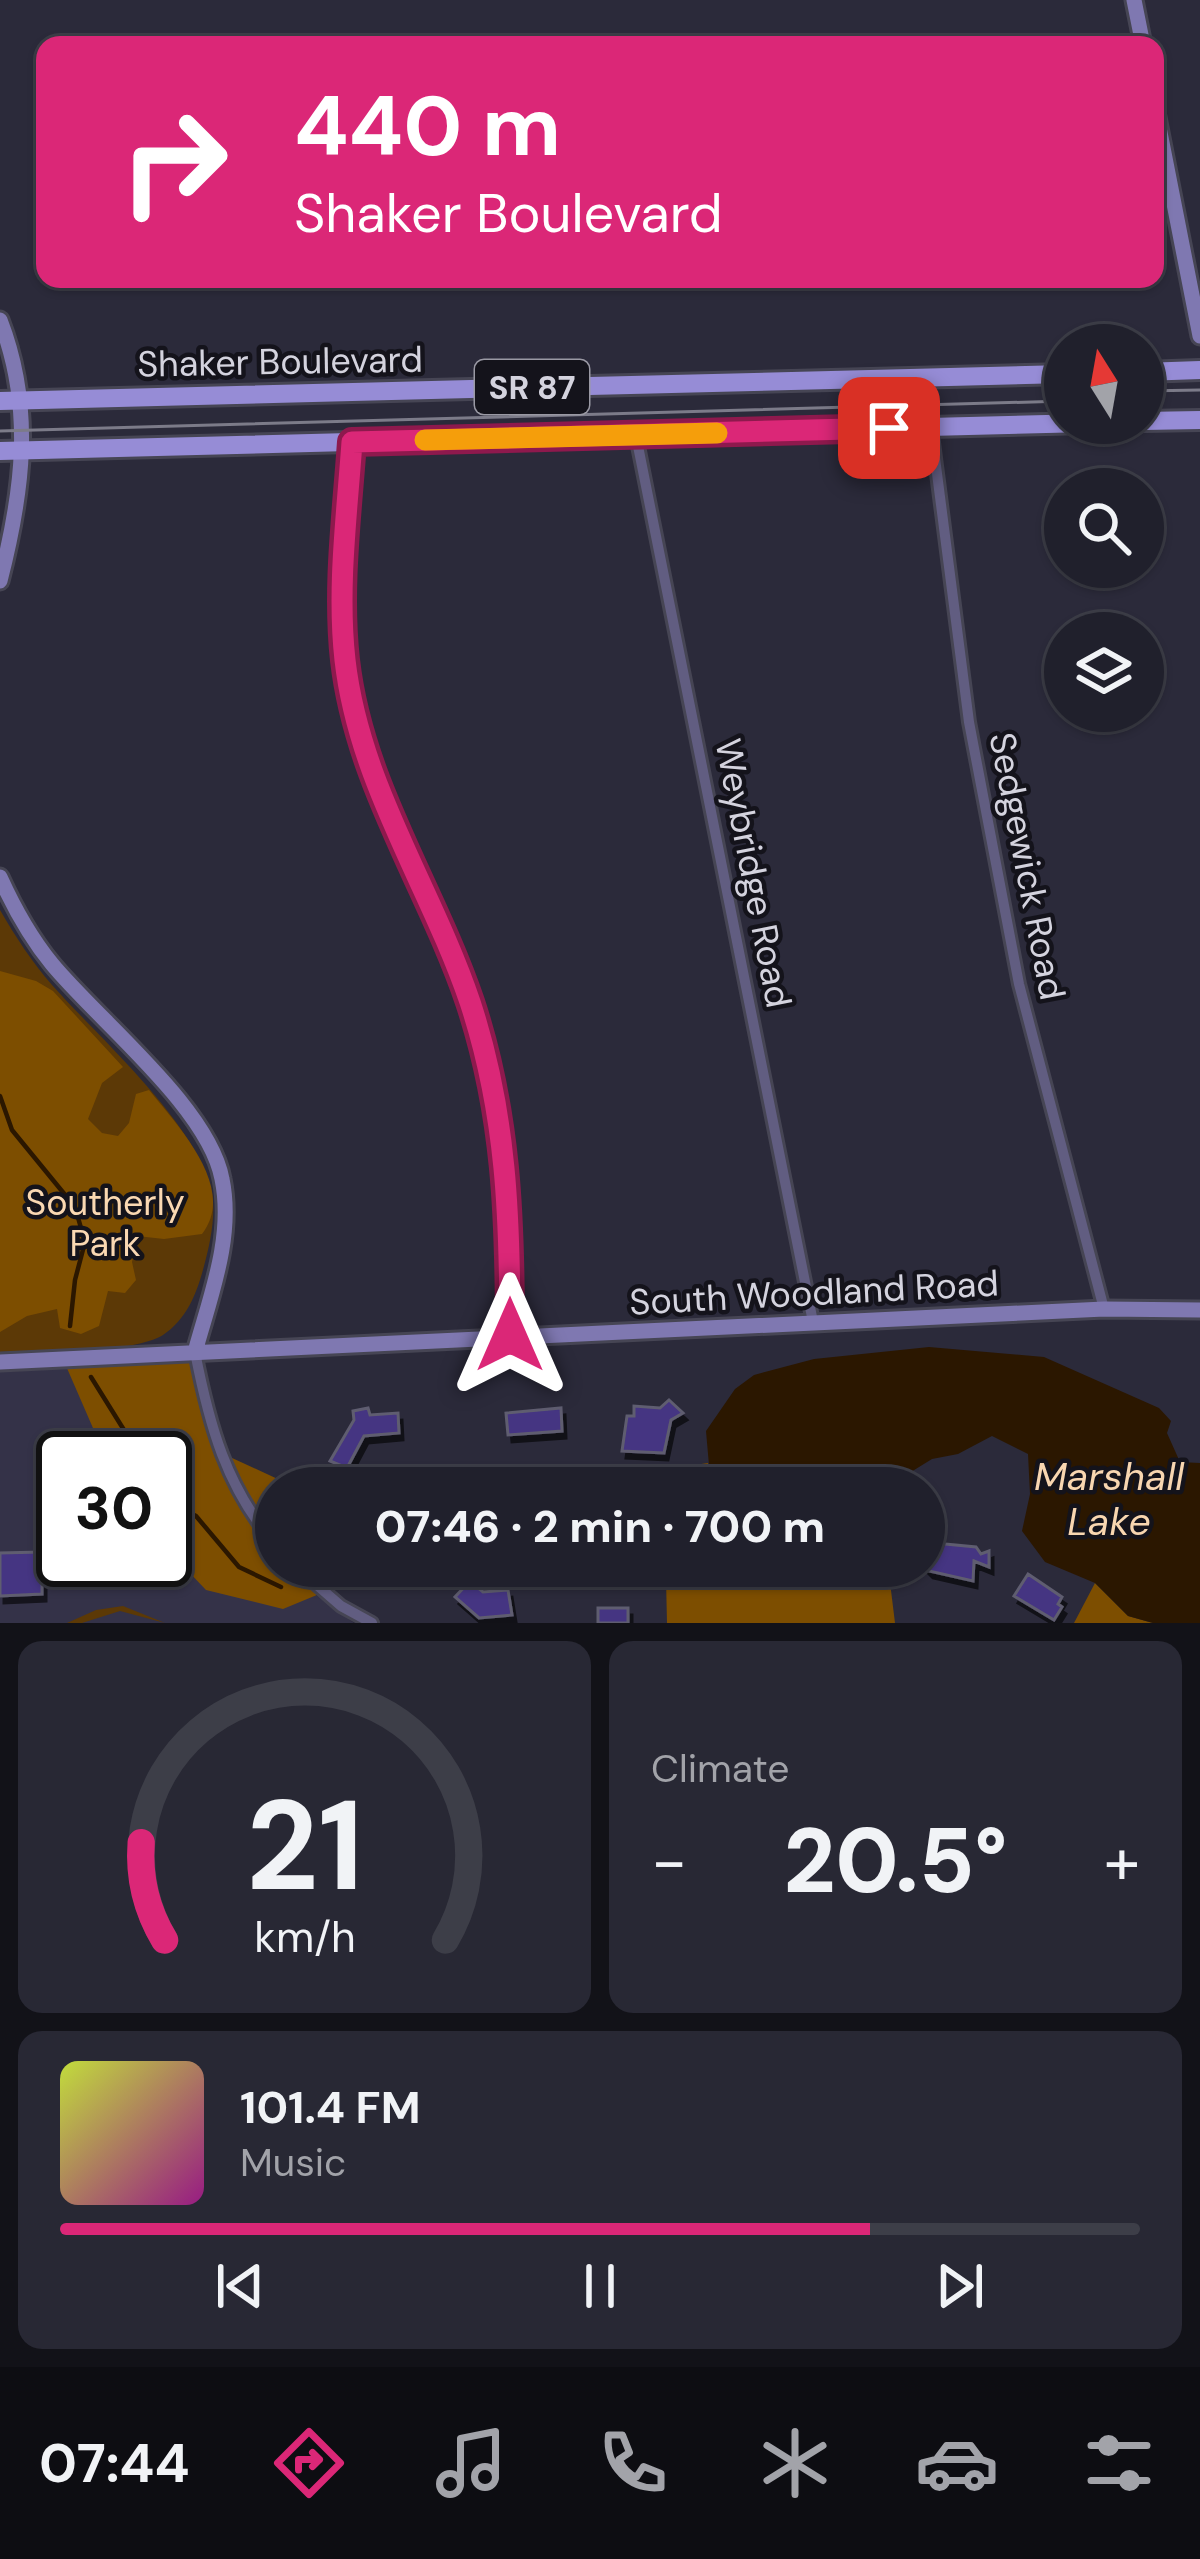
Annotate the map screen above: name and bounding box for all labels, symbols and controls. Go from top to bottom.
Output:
text: 440 m [294,72,561,181]
icon: right [96,84,252,240]
text: Shaker Boulevard [294,178,723,249]
north arrow [1044,324,1164,444]
map controls [1044,324,1164,732]
street label: Shaker Boulevard [137,336,423,387]
road number: SR 87 [475,360,589,414]
pin [838,377,940,479]
icon: arrive [856,395,922,461]
button: search [1044,468,1164,588]
button: layers [1044,612,1164,732]
street label: Sedgewick Road [979,728,1076,1004]
street label: Weybridge Road [704,735,803,1012]
park label: Southerly Park [25,1179,185,1267]
street label: South Woodland Road [628,1259,1000,1326]
position arrow [447,1272,573,1398]
speed limit sign: 30 [36,1431,192,1587]
water label: Marshall Lake [1034,1451,1185,1547]
text: 07:46 · 2 min · 700 m [375,1497,825,1556]
text: Climate [651,1743,789,1794]
text: 21 [246,1765,363,1928]
text: 20.5° [784,1803,1007,1920]
text: − [651,1819,687,1904]
text: + [1104,1819,1140,1904]
text: km/h [254,1909,355,1965]
text: 101.4 FM [240,2078,421,2137]
text: Music [240,2137,346,2188]
icon: previous [207,2253,273,2319]
icon: pause [567,2253,633,2319]
icon: next [927,2253,993,2319]
icon: directions [267,2421,351,2505]
icon: music [429,2421,513,2505]
icon: phone [591,2421,675,2505]
icon: climate [753,2421,837,2505]
icon: car [915,2421,999,2505]
icon: filters [1077,2421,1161,2505]
text: 07:44 [39,2428,190,2499]

